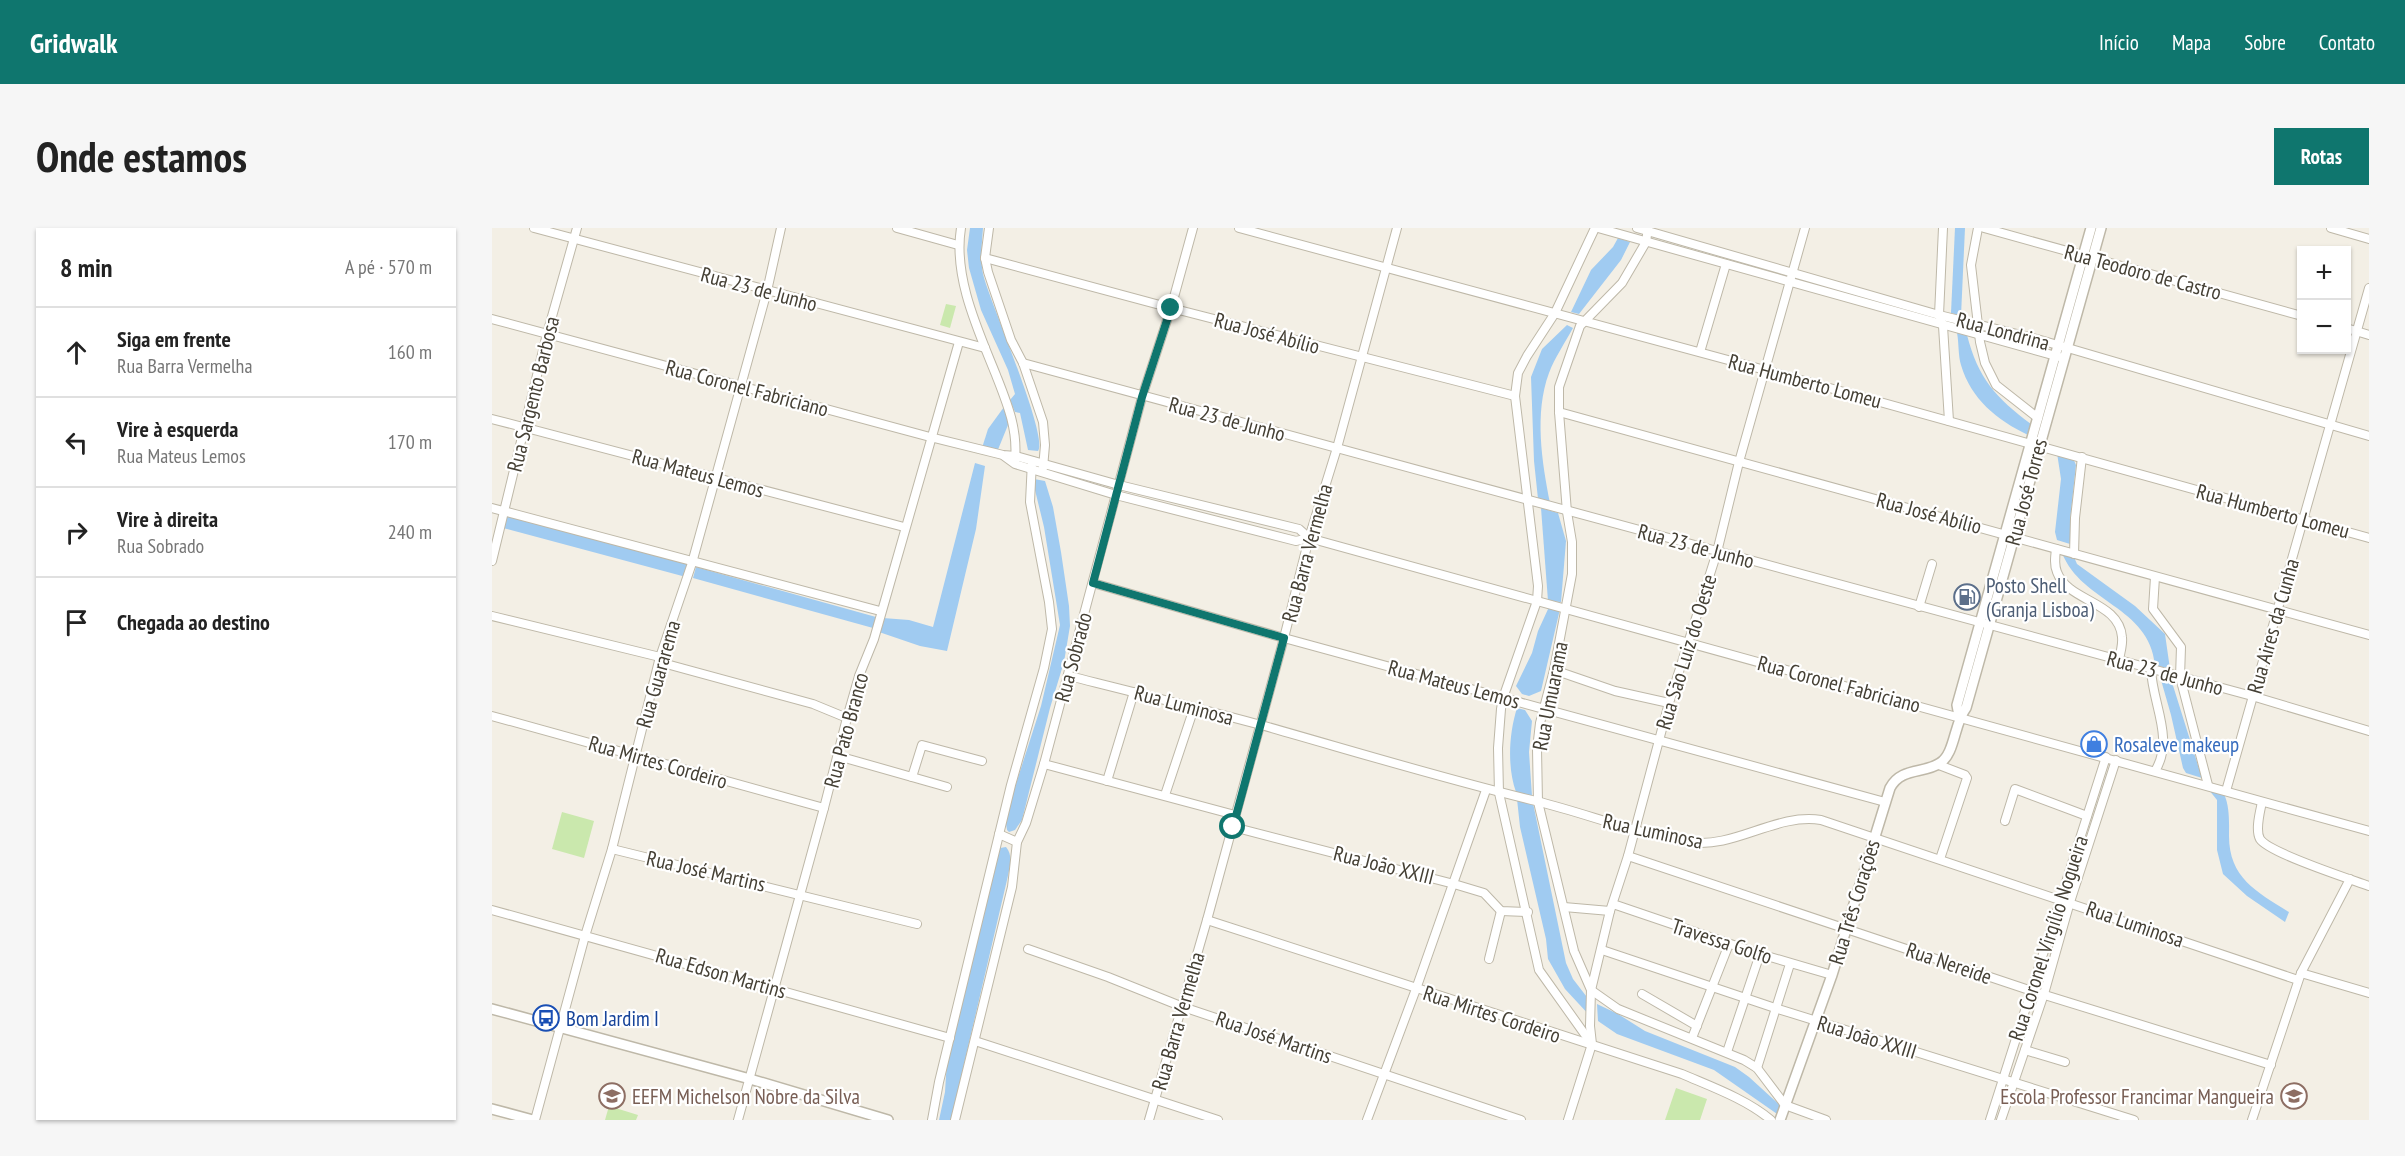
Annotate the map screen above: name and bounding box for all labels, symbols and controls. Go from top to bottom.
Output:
text: Gridwalk [30,24,118,61]
text: Início [2099,29,2139,56]
text: Mapa [2172,29,2211,56]
text: Sobre [2244,29,2286,56]
text: Contato [2319,29,2375,56]
button: Rotas [2274,128,2369,185]
text: Onde estamos [36,129,247,184]
street label: Rua Teodoro de Castro [2062,238,2224,306]
map controls [2297,246,2351,354]
button: + [2297,246,2351,300]
text: 8 min [60,251,113,284]
text: A pé · 570 m [345,254,432,280]
street label: Rua 23 de Junho [698,261,820,317]
route end [1157,294,1183,320]
button: − [2297,300,2351,354]
street label: Rua José Abílio [1211,306,1323,360]
street label: Rua Londrina [1954,306,2052,356]
street label: Rua Sargento Barbosa [501,314,565,474]
text: Siga em frente [117,325,231,353]
icon: ahead [60,336,93,369]
text: 160 m [388,339,432,365]
street label: Rua Humberto Lomeu [1725,348,1885,414]
text: Rua Barra Vermelha [117,353,252,379]
street label: Rua Coronel Fabriciano [663,353,831,423]
street label: Rua 23 de Junho [1166,391,1288,447]
text: Vire à esquerda [117,415,238,443]
icon: left [60,426,93,459]
text: 170 m [388,429,432,455]
street label: Rua José Torres [1999,436,2053,548]
street label: Rua Mateus Lemos [629,442,767,504]
text: Rua Mateus Lemos [117,443,246,469]
street label: Rua Humberto Lomeu [2193,478,2353,544]
street label: Rua Barra Vermelha [1276,481,1338,625]
street label: Rua José Abílio [1873,486,1985,540]
text: Vire à direita [117,505,218,533]
icon: right [60,516,93,549]
street label: Rua 23 de Junho [1635,518,1757,574]
text: 240 m [388,519,432,545]
text: Rua Sobrado [117,533,204,559]
street label: Rua Aires da Cunha [2241,555,2305,697]
street label: Rua São Luiz do Oeste [1650,571,1722,733]
place label: Posto Shell (Granja Lisboa) [1986,572,2094,623]
fuel station icon: Posto Shell (Granja Lisboa) [1952,582,1982,612]
icon: arrive [60,606,93,639]
text: Chegada ao destino [117,608,270,636]
street label: Rua Sobrado [1048,609,1098,705]
street label: Rua Guararema [630,617,686,731]
street label: Rua Umuarama [1526,639,1574,753]
street label: Rua 23 de Junho [2104,645,2226,701]
street label: Rua Coronel Fabriciano [1755,649,1923,719]
street label: Rua Mateus Lemos [1385,653,1523,715]
street label: Rua Pato Branco [818,670,874,790]
street label: Rua Luminosa [1131,679,1237,731]
street label: Rua Mirtes Cordeiro [586,729,730,795]
shop icon: Rosaleve makeup [2079,729,2109,759]
place label: Rosaleve makeup [2114,731,2239,758]
street label: Rua Luminosa [1600,807,1706,855]
route start [1219,813,1245,839]
street label: Rua Coronel Virgílio Nogueira [2002,832,2094,1044]
street label: Rua Três Corações [1822,836,1886,968]
street label: Rua João XXIII [1331,839,1437,891]
street label: Rua José Martins [644,844,768,898]
street label: Rua Luminosa [2083,895,2187,953]
street label: Travessa Golfo [1668,912,1776,970]
street label: Rua Nereide [1903,936,1995,990]
street label: Rua Edson Martins [653,941,789,1005]
street label: Rua Barra Vermelha [1145,949,1211,1093]
street label: Rua Mirtes Cordeiro [1420,979,1564,1049]
bus stop icon: Bom Jardim I [531,1003,561,1033]
place label: Bom Jardim I [566,1005,659,1032]
street label: Rua José Martins [1212,1005,1336,1069]
street label: Rua João XXIII [1814,1009,1920,1065]
school or university icon: EEFM Michelson Nobre da Silva [597,1081,627,1111]
school or university icon: Escola Professor Francimar Mangueira [2279,1081,2309,1111]
place label: EEFM Michelson Nobre da Silva [632,1083,860,1110]
place label: Escola Professor Francimar Mangueira [2000,1083,2274,1110]

